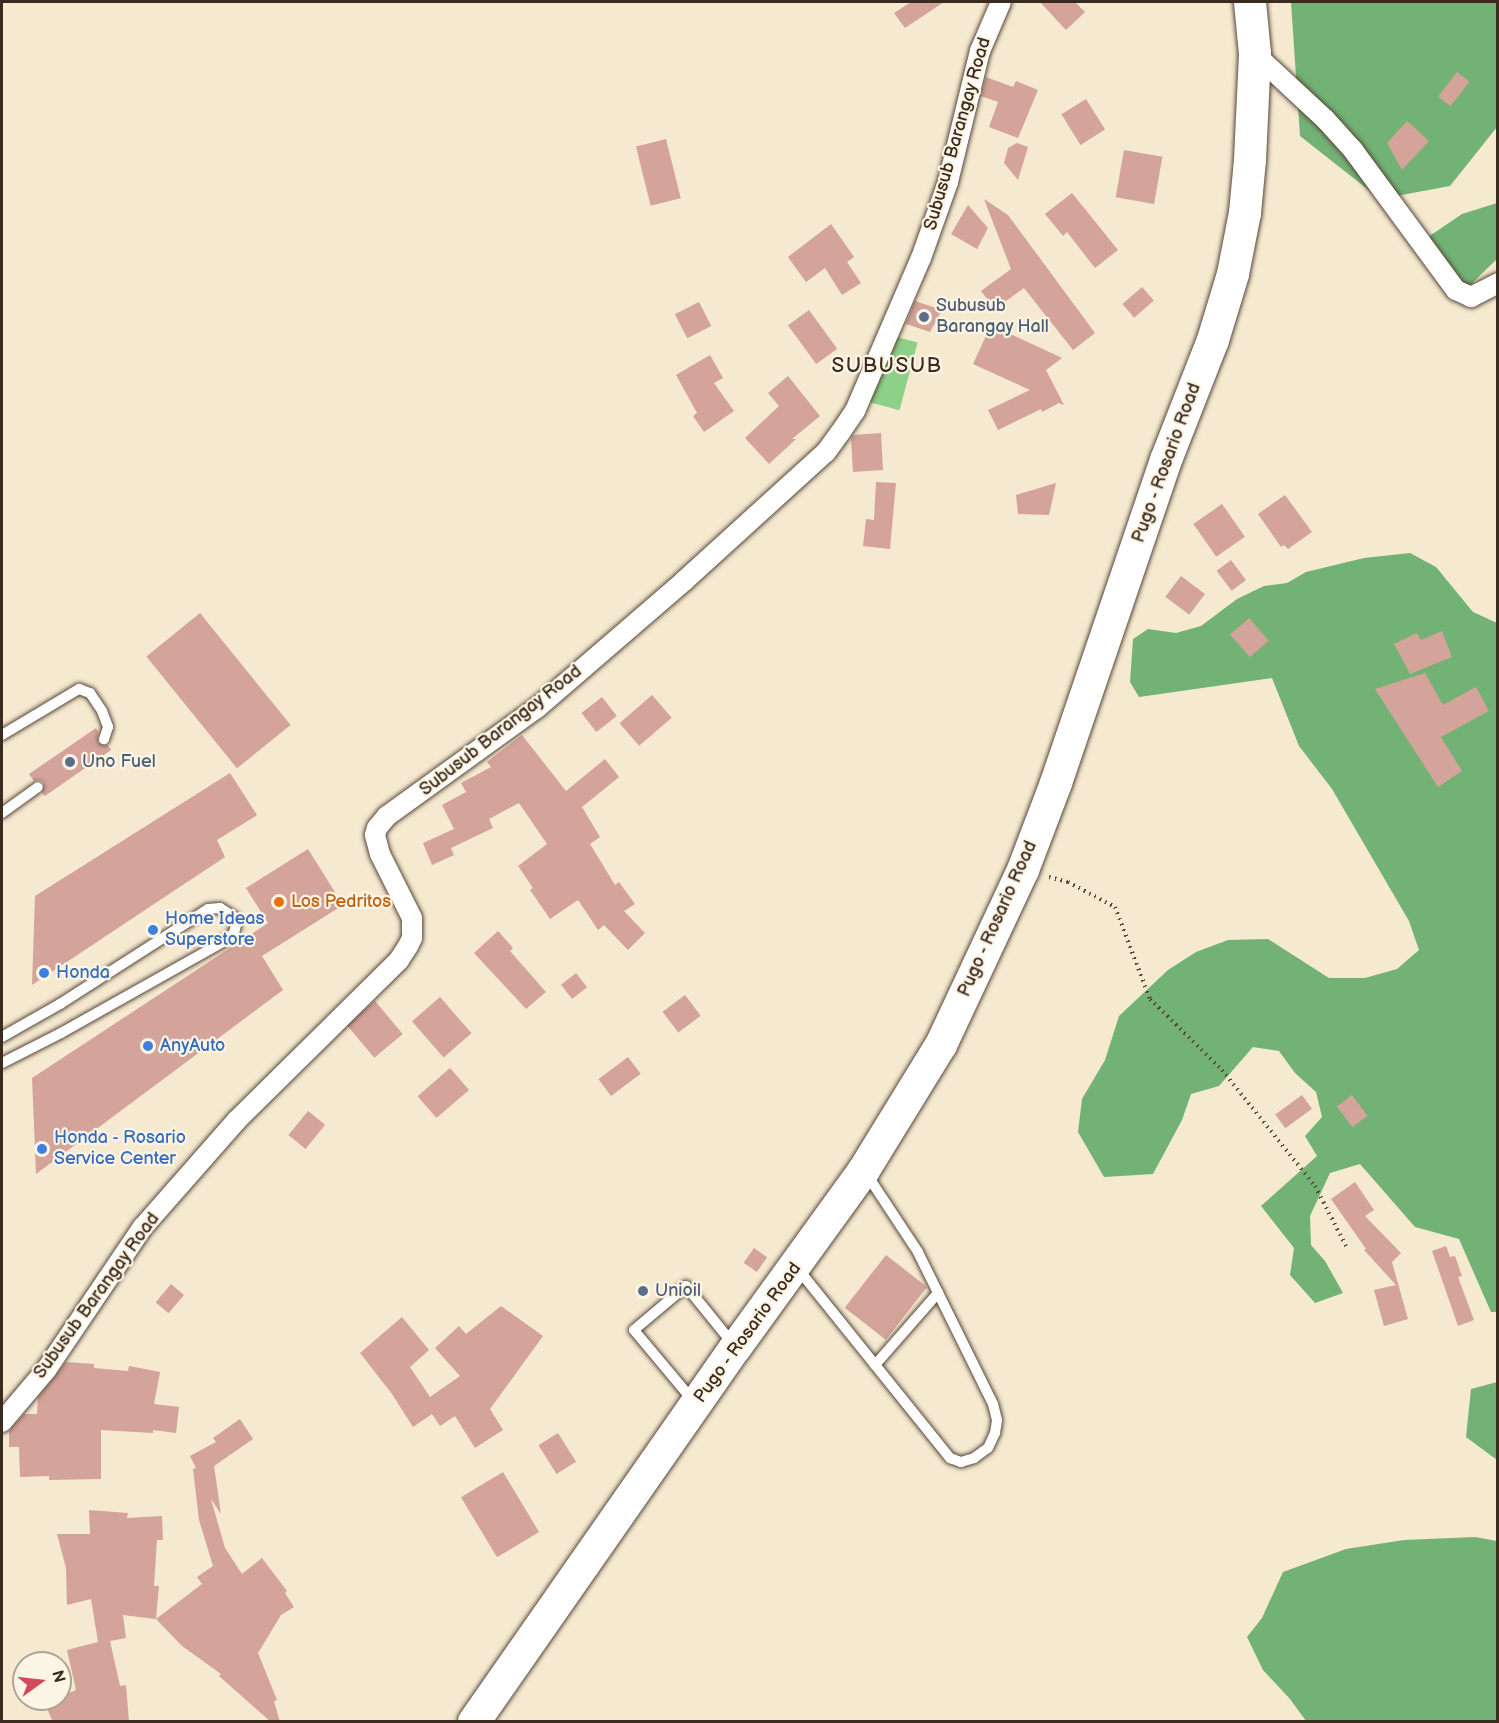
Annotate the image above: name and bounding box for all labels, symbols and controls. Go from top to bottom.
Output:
street label: Subusub Barangay Road [920,34,996,234]
place label: Subusub Barangay Hall [936,296,1050,338]
marker: Subusub Barangay Hall [917,310,931,324]
district label: SUBUSUB [832,353,942,379]
street label: Pugo - Rosario Road [1128,380,1206,546]
street label: Subusub Barangay Road [415,661,587,801]
place label: Uno Fuel [82,751,156,773]
marker: Uno Fuel [63,755,77,769]
street label: Pugo - Rosario Road [954,837,1042,1001]
place label: Los Pedritos [291,891,391,913]
marker: Los Pedritos [272,895,286,909]
place label: Home Ideas Superstore [165,909,264,952]
marker: Home Ideas Superstore [146,923,160,937]
place label: Honda [56,962,110,984]
marker: Honda [37,966,51,980]
place label: AnyAuto [160,1035,225,1057]
marker: AnyAuto [141,1039,155,1053]
place label: Honda - Rosario Service Center [54,1128,187,1170]
marker: Honda - Rosario Service Center [35,1142,49,1156]
street label: Subusub Barangay Road [29,1208,165,1384]
street label: Pugo - Rosario Road [689,1258,807,1408]
place label: Unioil [655,1280,701,1302]
marker: Unioil [636,1284,650,1298]
north arrow [12,1651,72,1711]
text: N [47,1668,69,1685]

